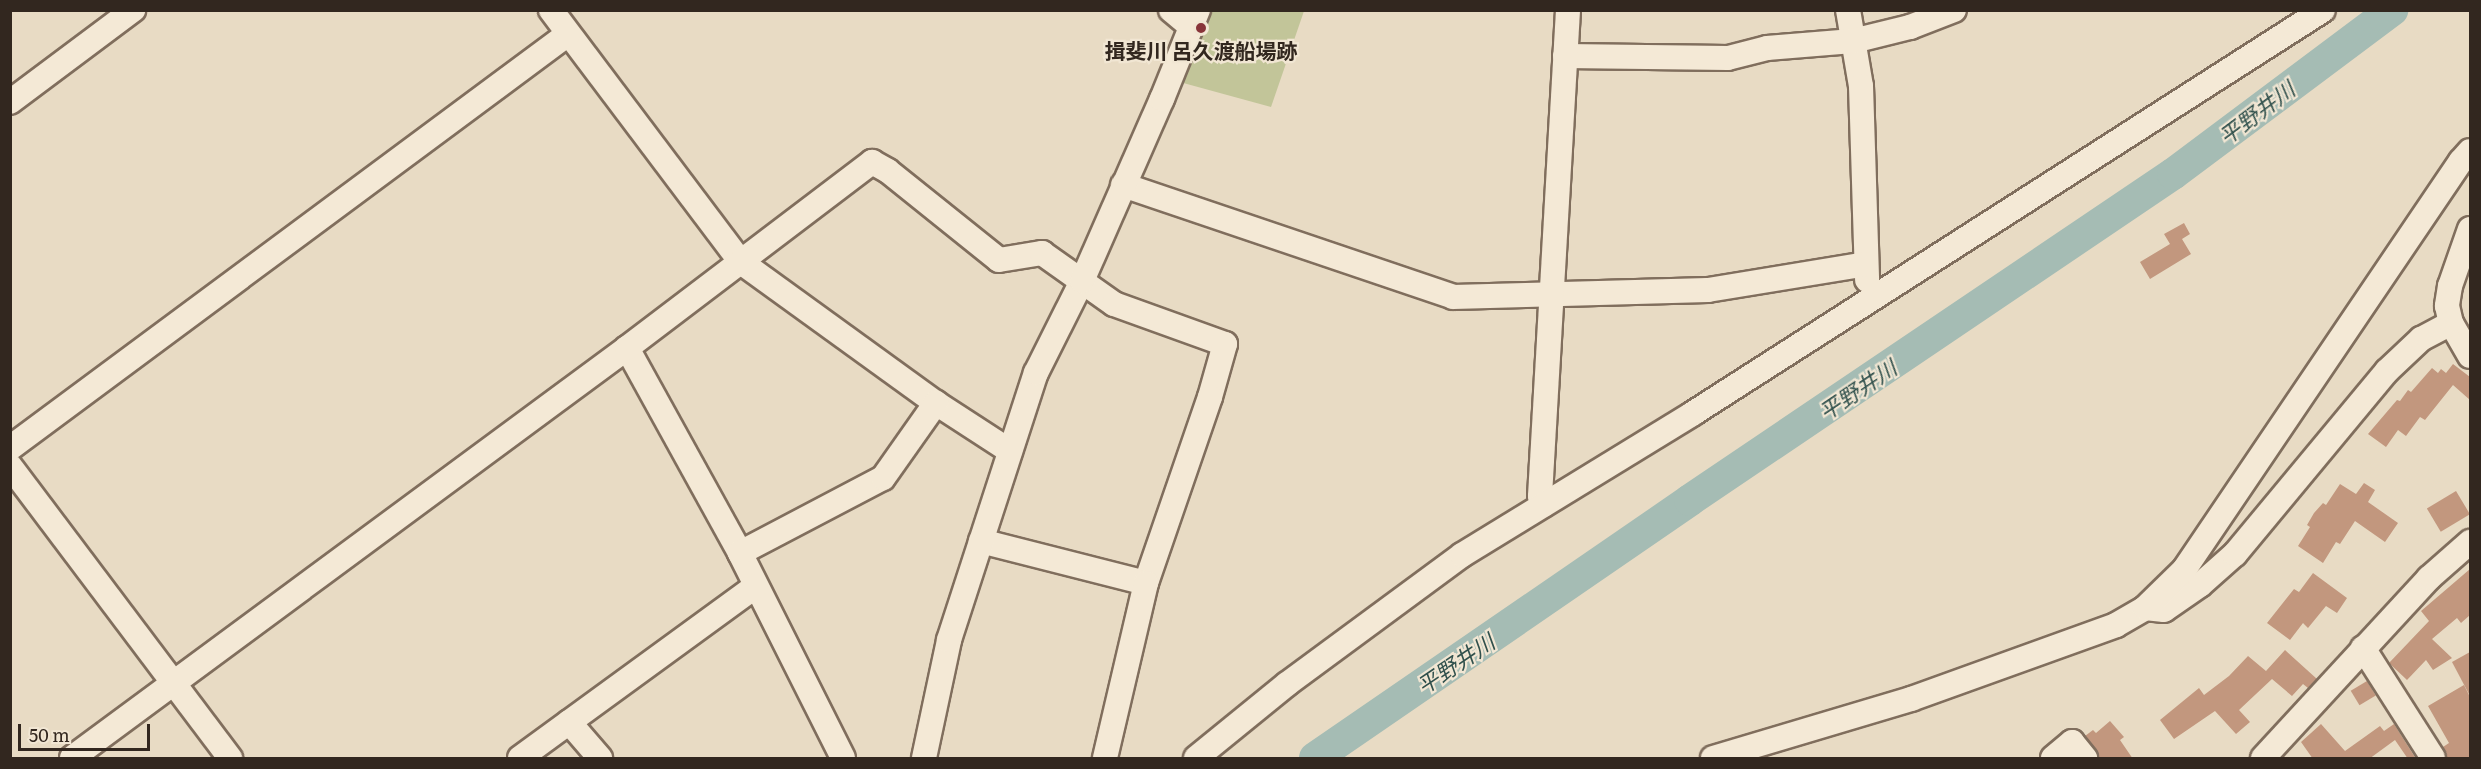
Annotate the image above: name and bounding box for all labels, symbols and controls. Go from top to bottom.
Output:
marker: 揖斐川 呂久渡船場跡 [1194,21,1208,35]
place label: 揖斐川 呂久渡船場跡 [1104,37,1298,63]
water label: 平野井川 [2213,75,2299,149]
water label: 平野井川 [1813,353,1901,425]
water label: 平野井川 [1411,627,1499,699]
scale bar [21,712,153,750]
text: 50 m [29,721,70,748]

